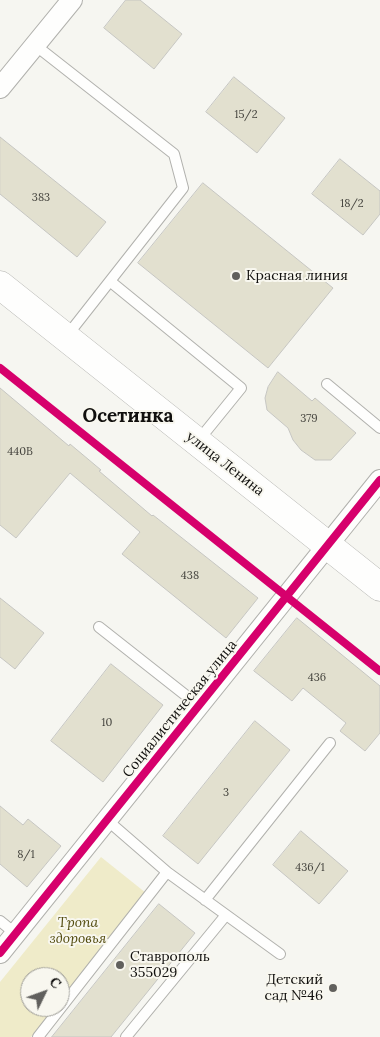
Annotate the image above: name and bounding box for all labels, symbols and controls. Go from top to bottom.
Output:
house number: 15/2 [234,108,258,122]
house number: 383 [32,191,50,205]
house number: 18/2 [340,197,364,211]
place label: Красная линия [246,268,348,284]
marker: Красная линия [230,270,242,282]
district label: Осетинка [83,406,173,428]
house number: 379 [300,412,318,426]
street label: улица Ленина [183,428,267,500]
house number: 440В [7,445,33,459]
house number: 438 [181,569,199,583]
street label: Социалистическая улица [119,637,241,781]
house number: 436 [308,671,326,685]
house number: 10 [102,716,112,730]
house number: 3 [223,786,229,800]
house number: 8/1 [17,848,35,862]
house number: 436/1 [295,861,325,875]
park label: Тропа здоровья [50,915,106,948]
place label: Ставрополь 355029 [130,949,210,982]
marker: Ставрополь 355029 [114,959,126,971]
north arrow [20,967,70,1017]
place label: Детский сад №46 [265,972,323,1004]
text: С [45,973,65,992]
marker: Детский сад №46 [327,982,339,994]

